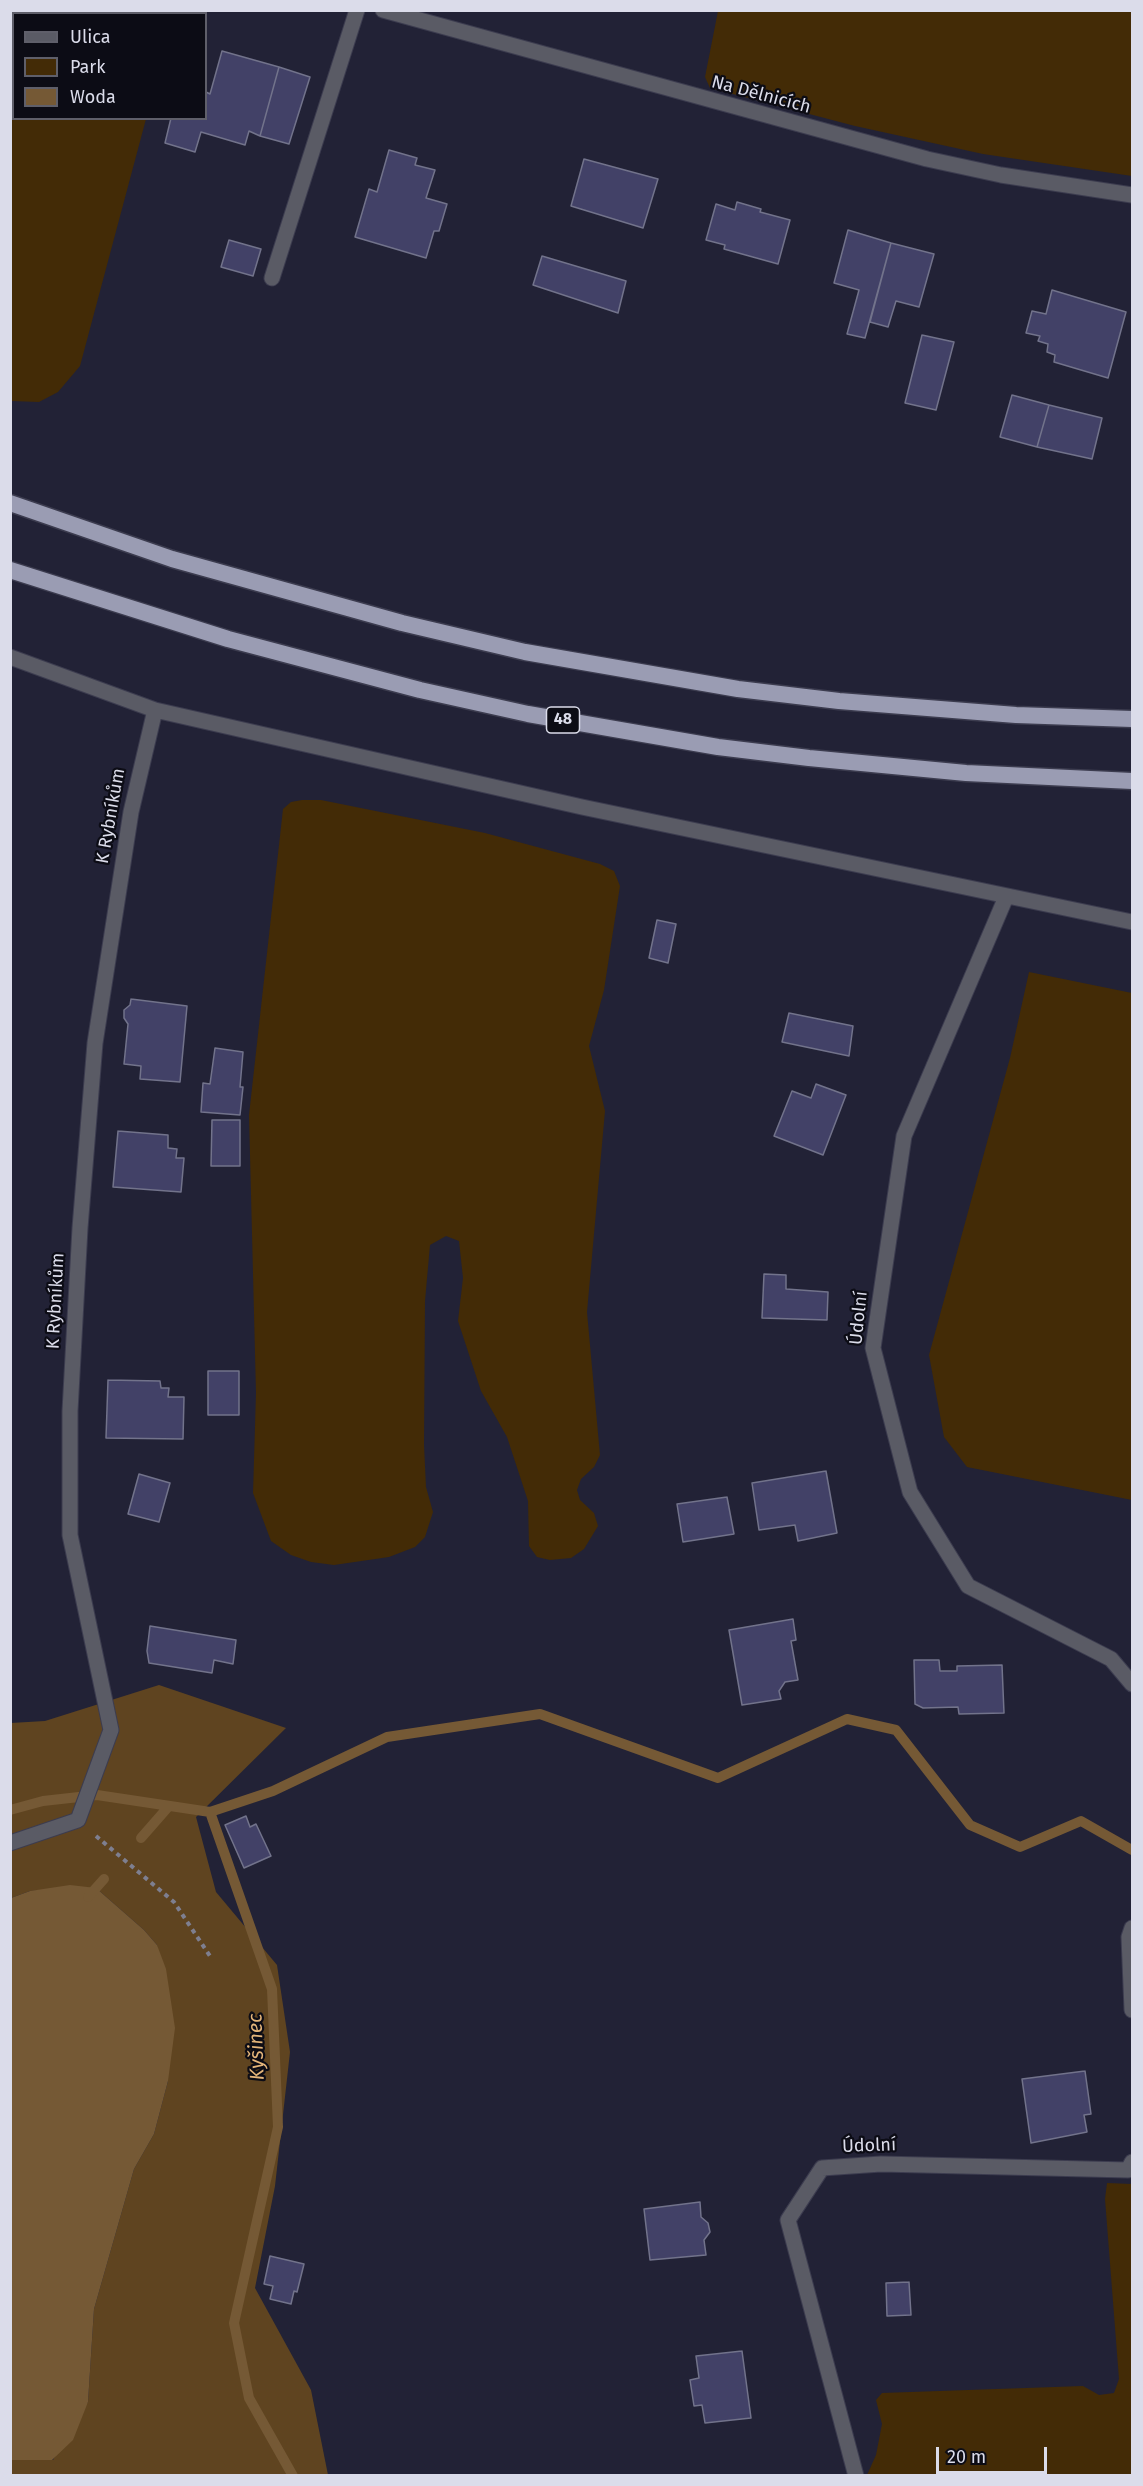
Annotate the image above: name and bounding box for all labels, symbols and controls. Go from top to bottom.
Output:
legend [12,12,207,120]
text: Ulica [70,26,110,48]
text: Park [70,56,105,78]
street label: Na Dělnicích [709,71,813,119]
text: Woda [70,86,116,108]
road number: 48 [546,707,580,733]
street label: K Rybníkům [92,767,130,865]
street label: K Rybníkům [43,1252,69,1350]
street label: Údolní [845,1290,873,1346]
water label: Kyšinec [244,2013,270,2081]
street label: Údolní [842,2134,896,2158]
scale bar [939,2435,1050,2473]
text: 20 m [947,2446,986,2468]

